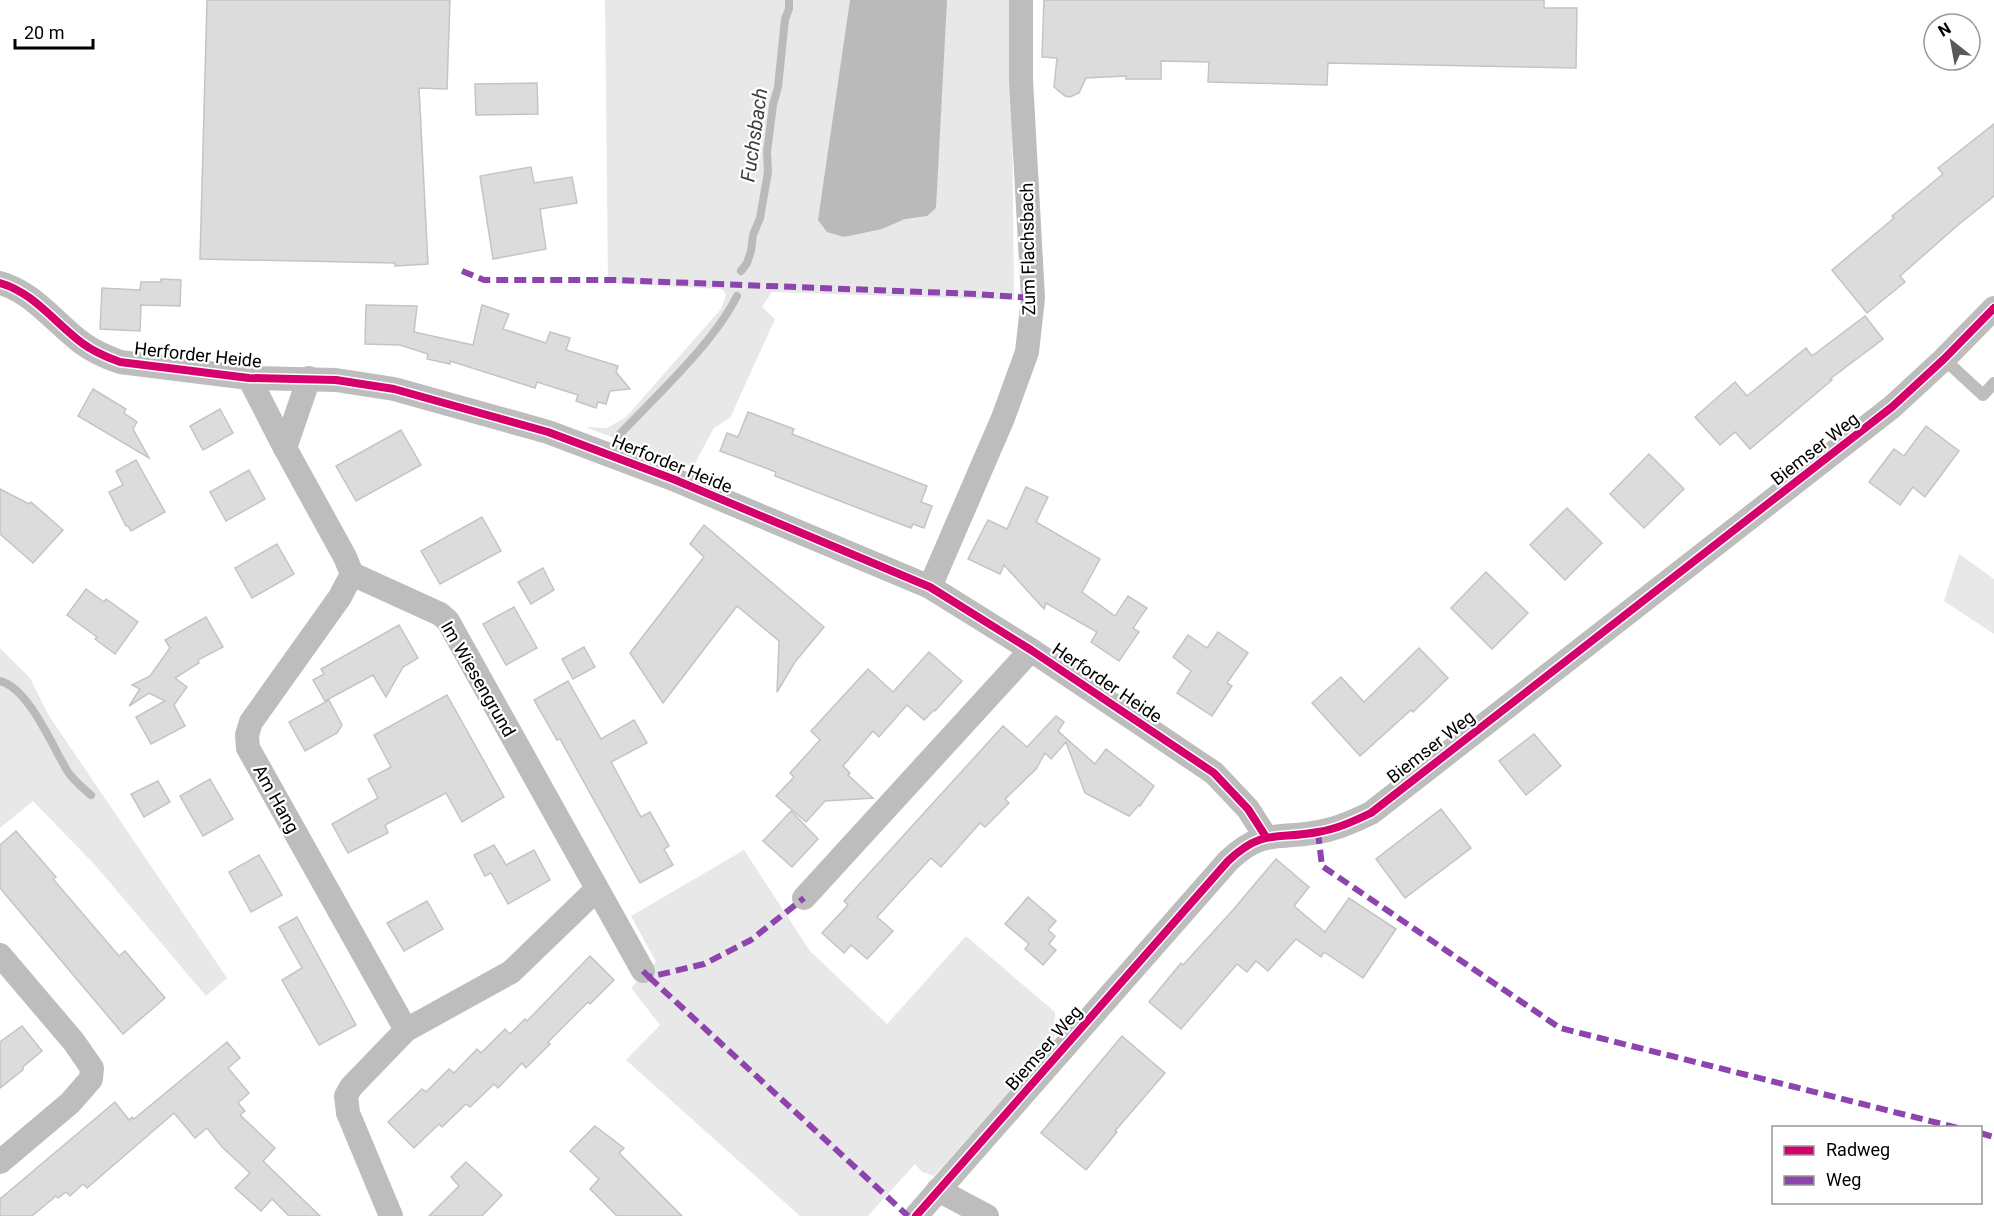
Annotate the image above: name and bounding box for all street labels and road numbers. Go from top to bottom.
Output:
street label: Zum Flachsbach [1016,182,1039,316]
street label: Herforder Heide [133,337,263,372]
street label: Biemser Weg [1767,408,1863,489]
street label: Herforder Heide [609,430,735,497]
street label: Im Wiesengrund [437,617,520,740]
street label: Herforder Heide [1048,638,1166,727]
street label: Biemser Weg [1383,706,1479,787]
street label: Am Hang [249,761,304,837]
street label: Biemser Weg [1001,1001,1086,1094]

